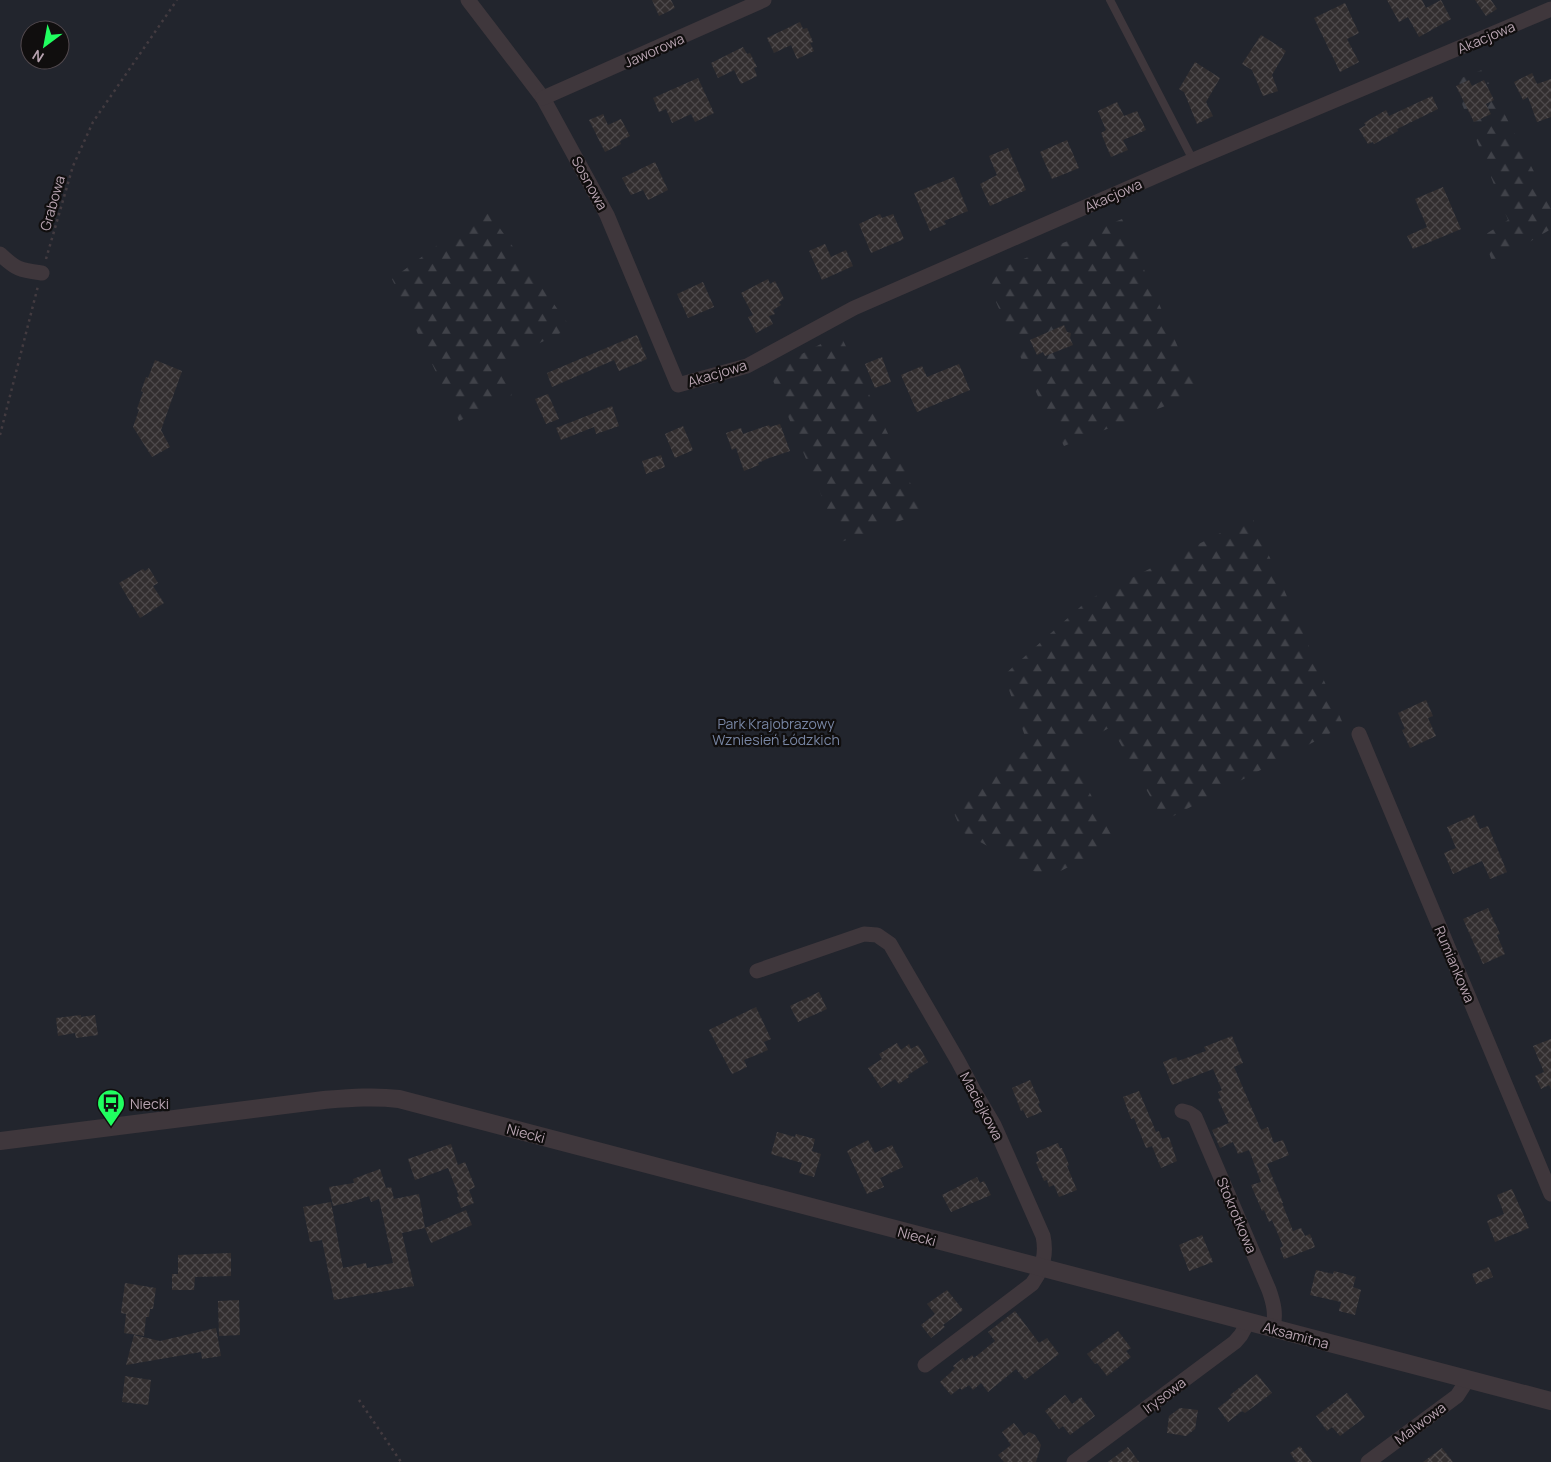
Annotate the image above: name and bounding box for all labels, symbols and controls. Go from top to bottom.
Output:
street label: Akacjowa [1454,16,1518,58]
north arrow [20,20,70,70]
street label: Jaworowa [621,28,687,72]
text: N [29,46,47,67]
street label: Sosnowa [567,153,613,213]
street label: Grabowa [35,173,69,233]
street label: Akacjowa [1081,174,1145,216]
street label: Akacjowa [685,355,749,391]
park label: Park Krajobrazowy Wzniesień Łódzkich [712,714,840,749]
street label: Rumiankowa [1430,923,1480,1005]
street label: Maciejkowa [956,1068,1008,1144]
bus stop icon: Niecki [96,1088,126,1127]
place label: Niecki [130,1094,169,1113]
street label: Niecki [505,1119,547,1147]
street label: Stokrotkowa [1212,1174,1262,1256]
street label: Niecki [896,1222,938,1250]
street label: Aksamitna [1261,1317,1331,1353]
street label: Irysowa [1139,1373,1189,1417]
street label: Malwowa [1391,1398,1449,1448]

